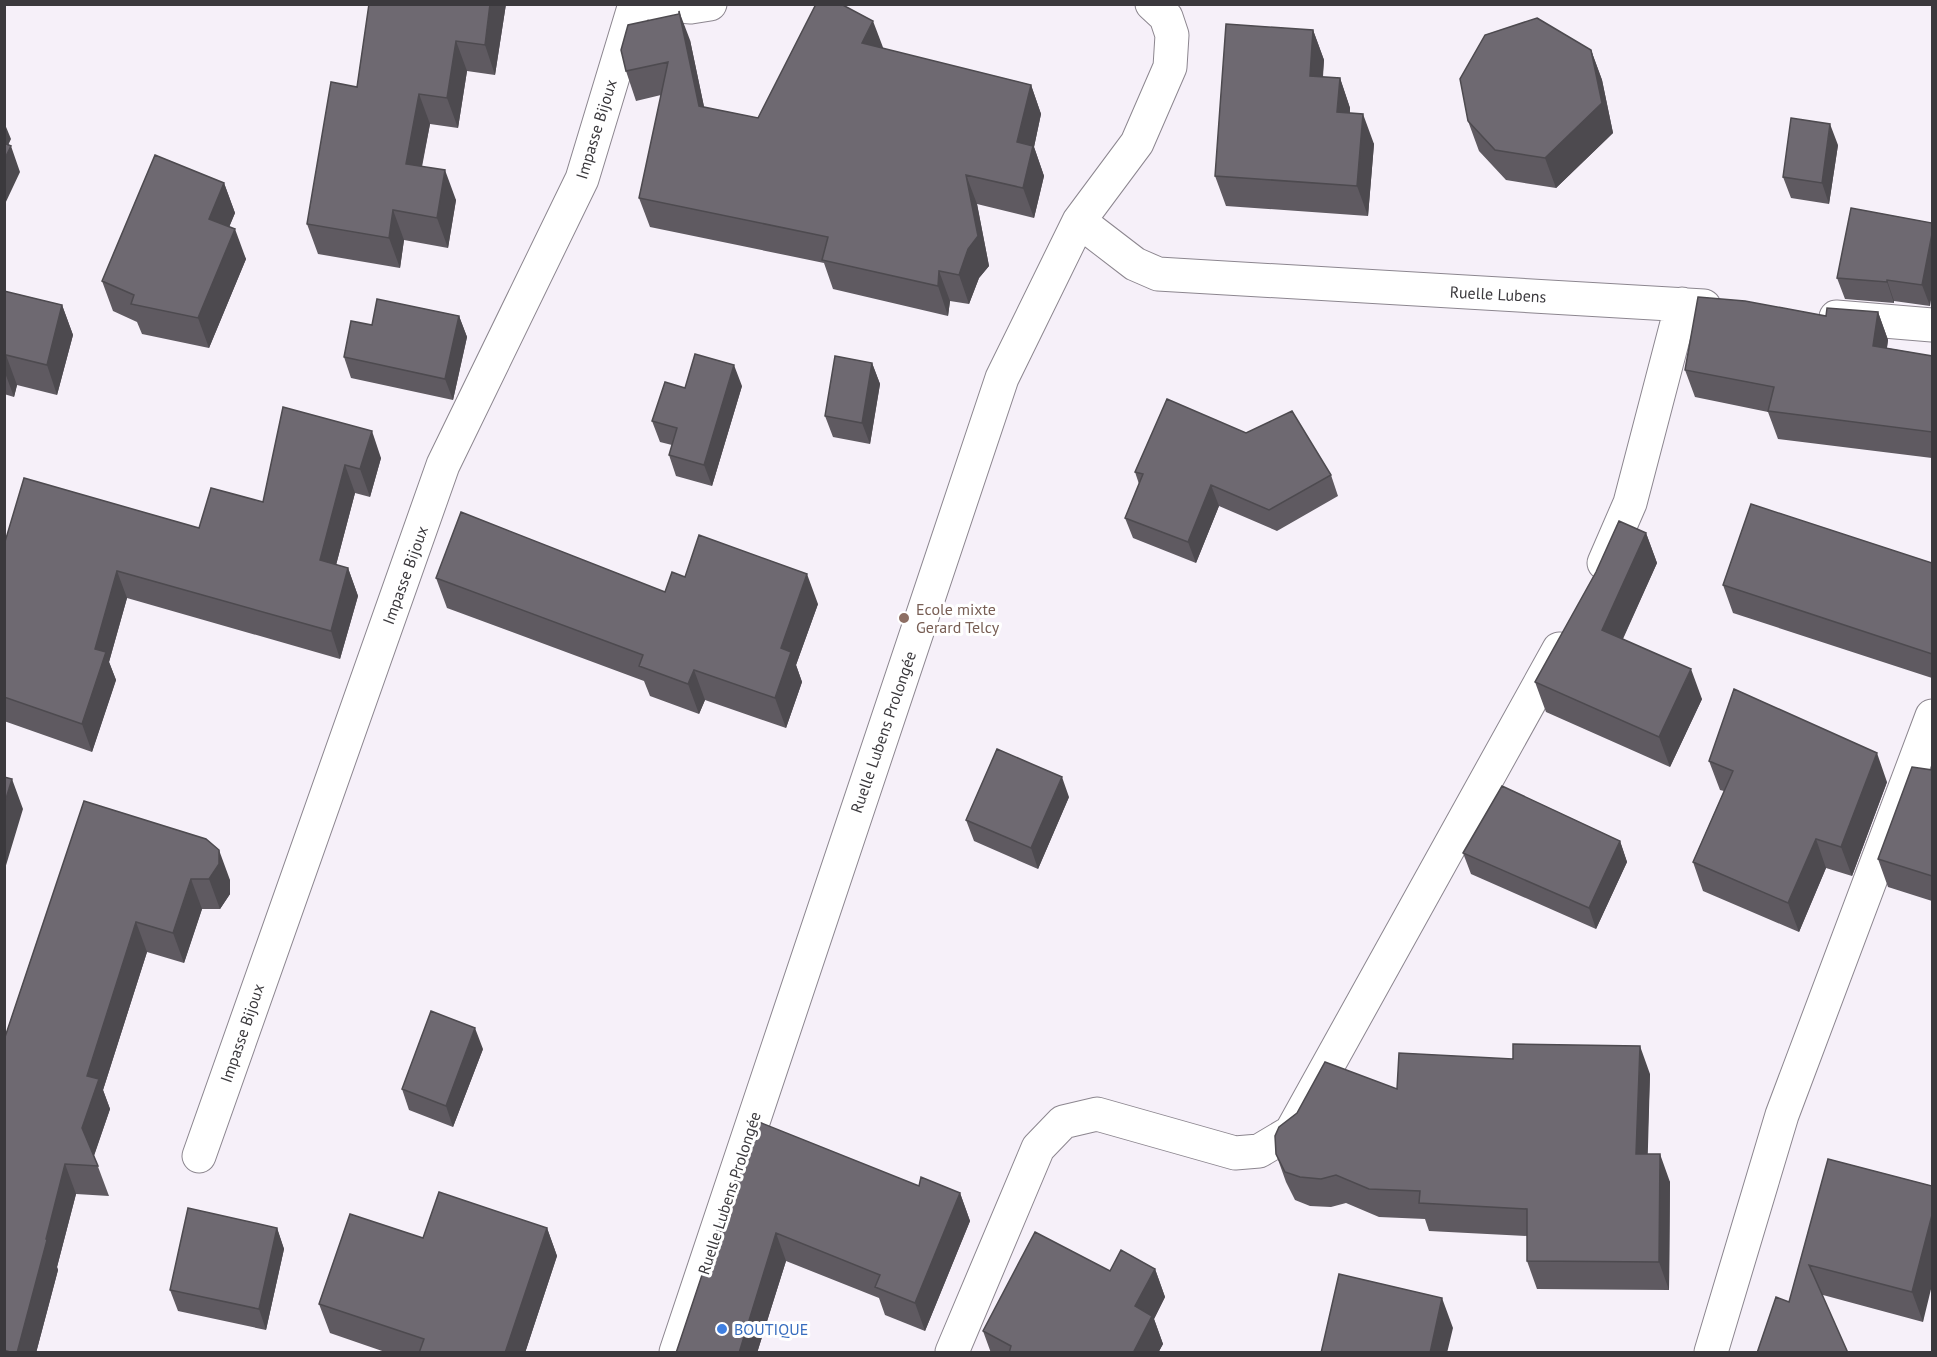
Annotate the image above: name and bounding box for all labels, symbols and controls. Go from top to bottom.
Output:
street label: Impasse Bijoux [571,77,621,181]
street label: Ruelle Lubens [1449,281,1547,307]
street label: Impasse Bijoux [378,523,432,627]
place label: Ecole mixte Gerard Telcy [916,599,1000,637]
marker: Ecole mixte Gerard Telcy [897,611,911,625]
street label: Ruelle Lubens Prolongée [846,648,920,816]
street label: Impasse Bijoux [216,981,268,1085]
street label: Ruelle Lubens Prolongée [693,1109,765,1277]
place label: BOUTIQUE [734,1319,808,1339]
marker: BOUTIQUE [715,1322,729,1336]

